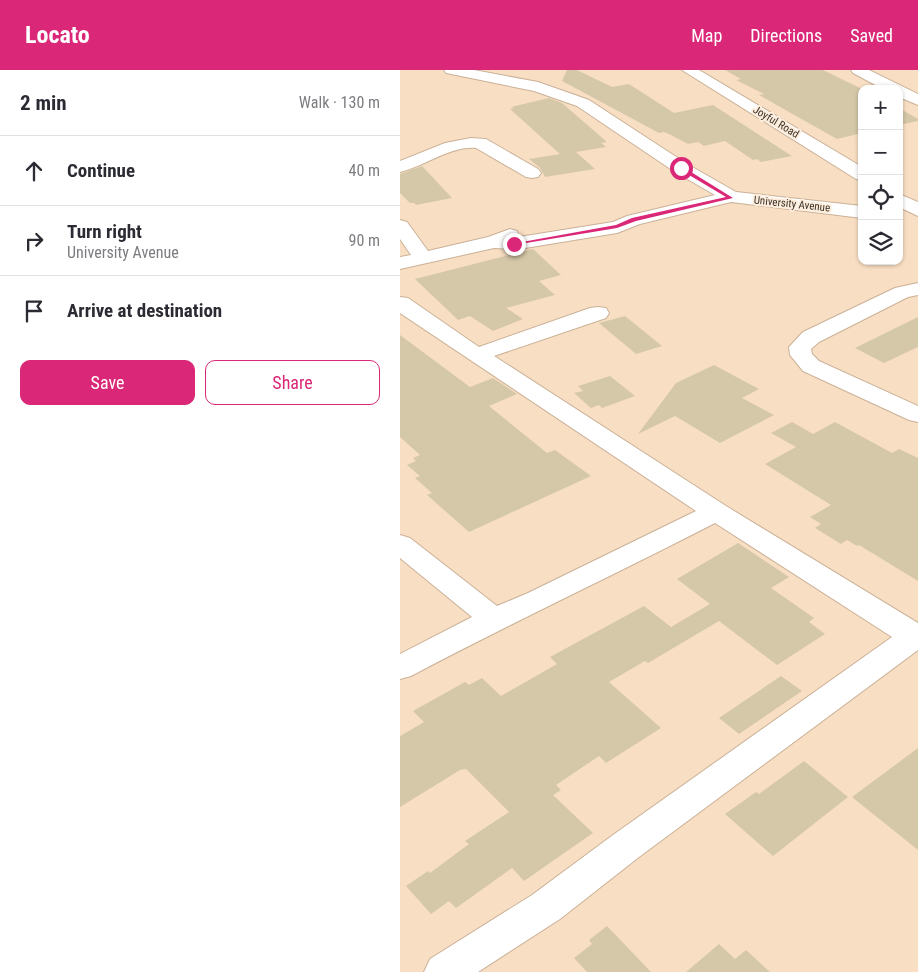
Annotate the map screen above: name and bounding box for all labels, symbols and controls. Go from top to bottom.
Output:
text: Locato [25,21,90,49]
text: Map [691,25,722,46]
text: Directions [750,25,822,46]
text: Saved [850,25,893,46]
map controls [858,85,903,265]
button: + [858,85,903,130]
text: 2 min [20,91,67,115]
text: Walk · 130 m [299,93,380,112]
street label: Joyful Road [751,103,801,141]
button: − [858,130,903,175]
icon: ahead [20,157,48,185]
route start [670,157,693,180]
text: Continue [67,159,135,182]
text: 40 m [348,161,380,180]
button: locate [858,175,903,220]
street label: University Avenue [753,194,831,214]
text: Turn right [67,220,142,243]
button: layers [858,220,903,265]
icon: right [20,227,48,255]
text: 90 m [348,231,380,250]
route end [503,233,526,256]
text: University Avenue [67,243,179,262]
icon: arrive [20,297,48,325]
text: Arrive at destination [67,299,222,322]
button: Save [20,360,195,405]
button: Share [205,360,380,405]

